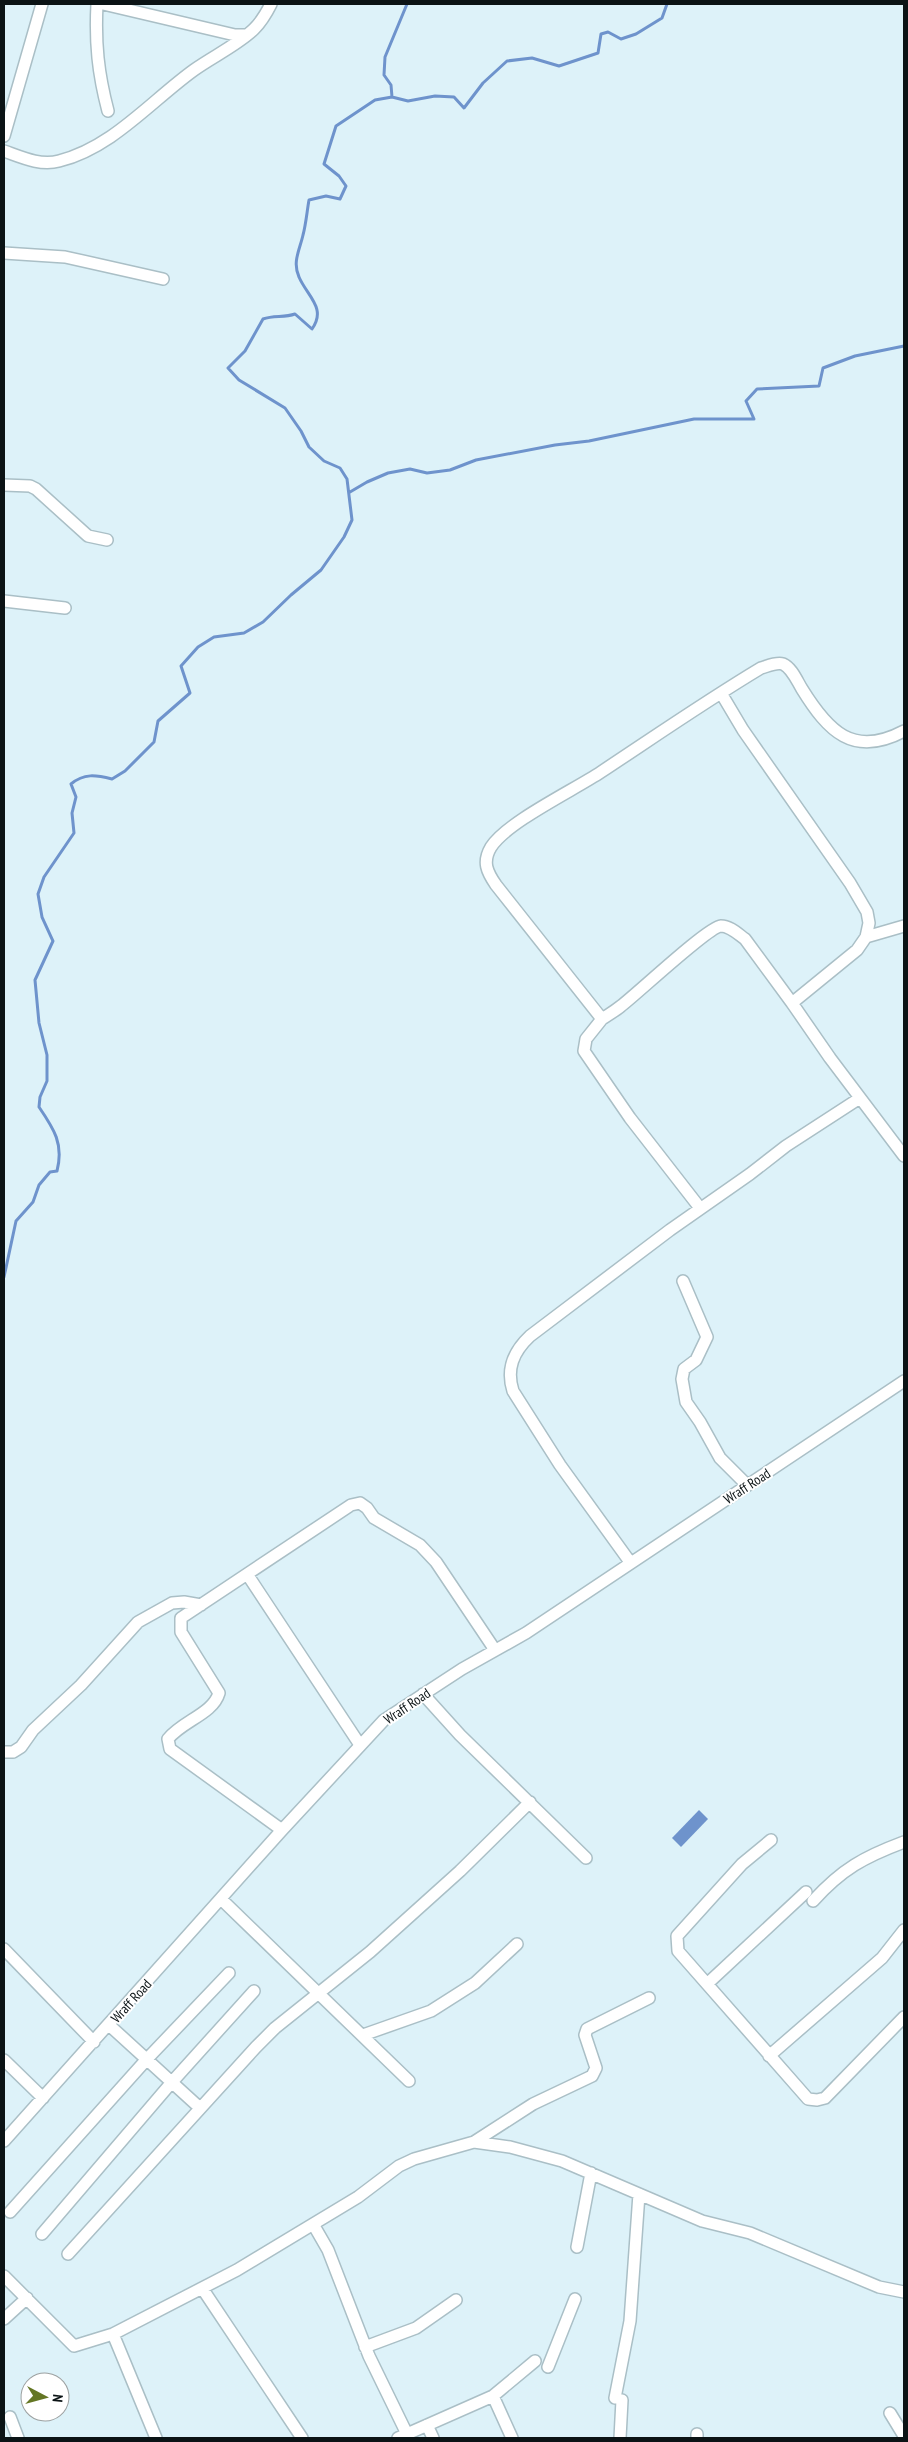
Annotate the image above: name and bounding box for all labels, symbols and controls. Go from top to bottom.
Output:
street label: Wraff Road [720,1464,774,1508]
street label: Wraff Road [380,1684,434,1728]
street label: Wraff Road [107,1975,155,2027]
north arrow [20,2372,70,2422]
text: N [49,2394,67,2403]

